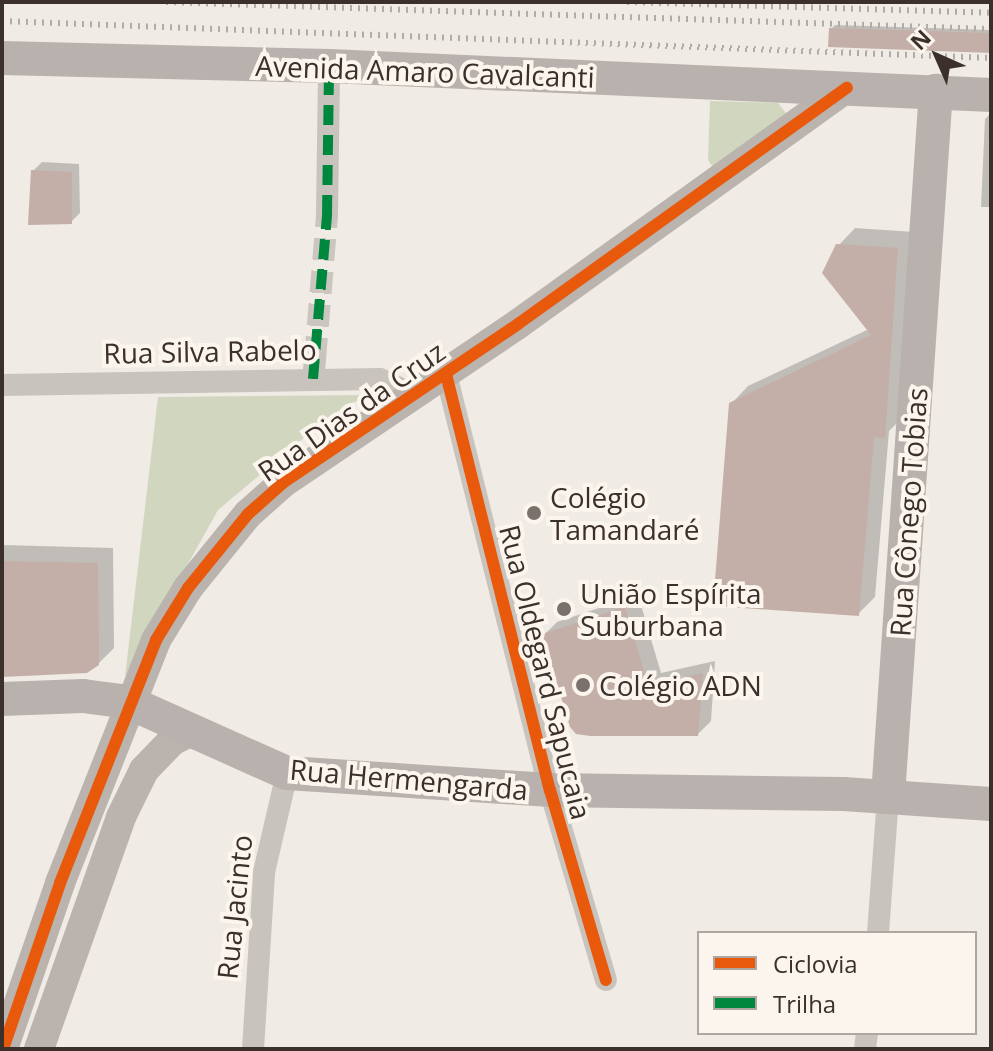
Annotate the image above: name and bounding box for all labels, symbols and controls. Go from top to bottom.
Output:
north arrow [897,16,977,96]
text: N [903,22,937,56]
street label: Avenida Amaro Cavalcanti [255,48,595,94]
street label: Rua Silva Rabelo [103,332,317,370]
street label: Rua Dias da Cruz [251,334,451,488]
street label: Rua Cônego Tobias [883,386,933,638]
place label: Colégio Tamandaré [550,480,699,546]
marker: Colégio Tamandaré [525,504,543,522]
street label: Rua Oldegard Sapucaia [493,521,599,823]
place label: União Espírita Suburbana [580,576,761,642]
marker: União Espírita Suburbana [555,600,573,618]
place label: Colégio ADN [599,668,762,702]
marker: Colégio ADN [574,676,592,694]
street label: Rua Hermengarda [289,752,529,806]
street label: Rua Jacinto [210,833,258,981]
legend [697,931,977,1035]
text: Ciclovia [773,947,858,980]
text: Trilha [773,987,836,1020]

